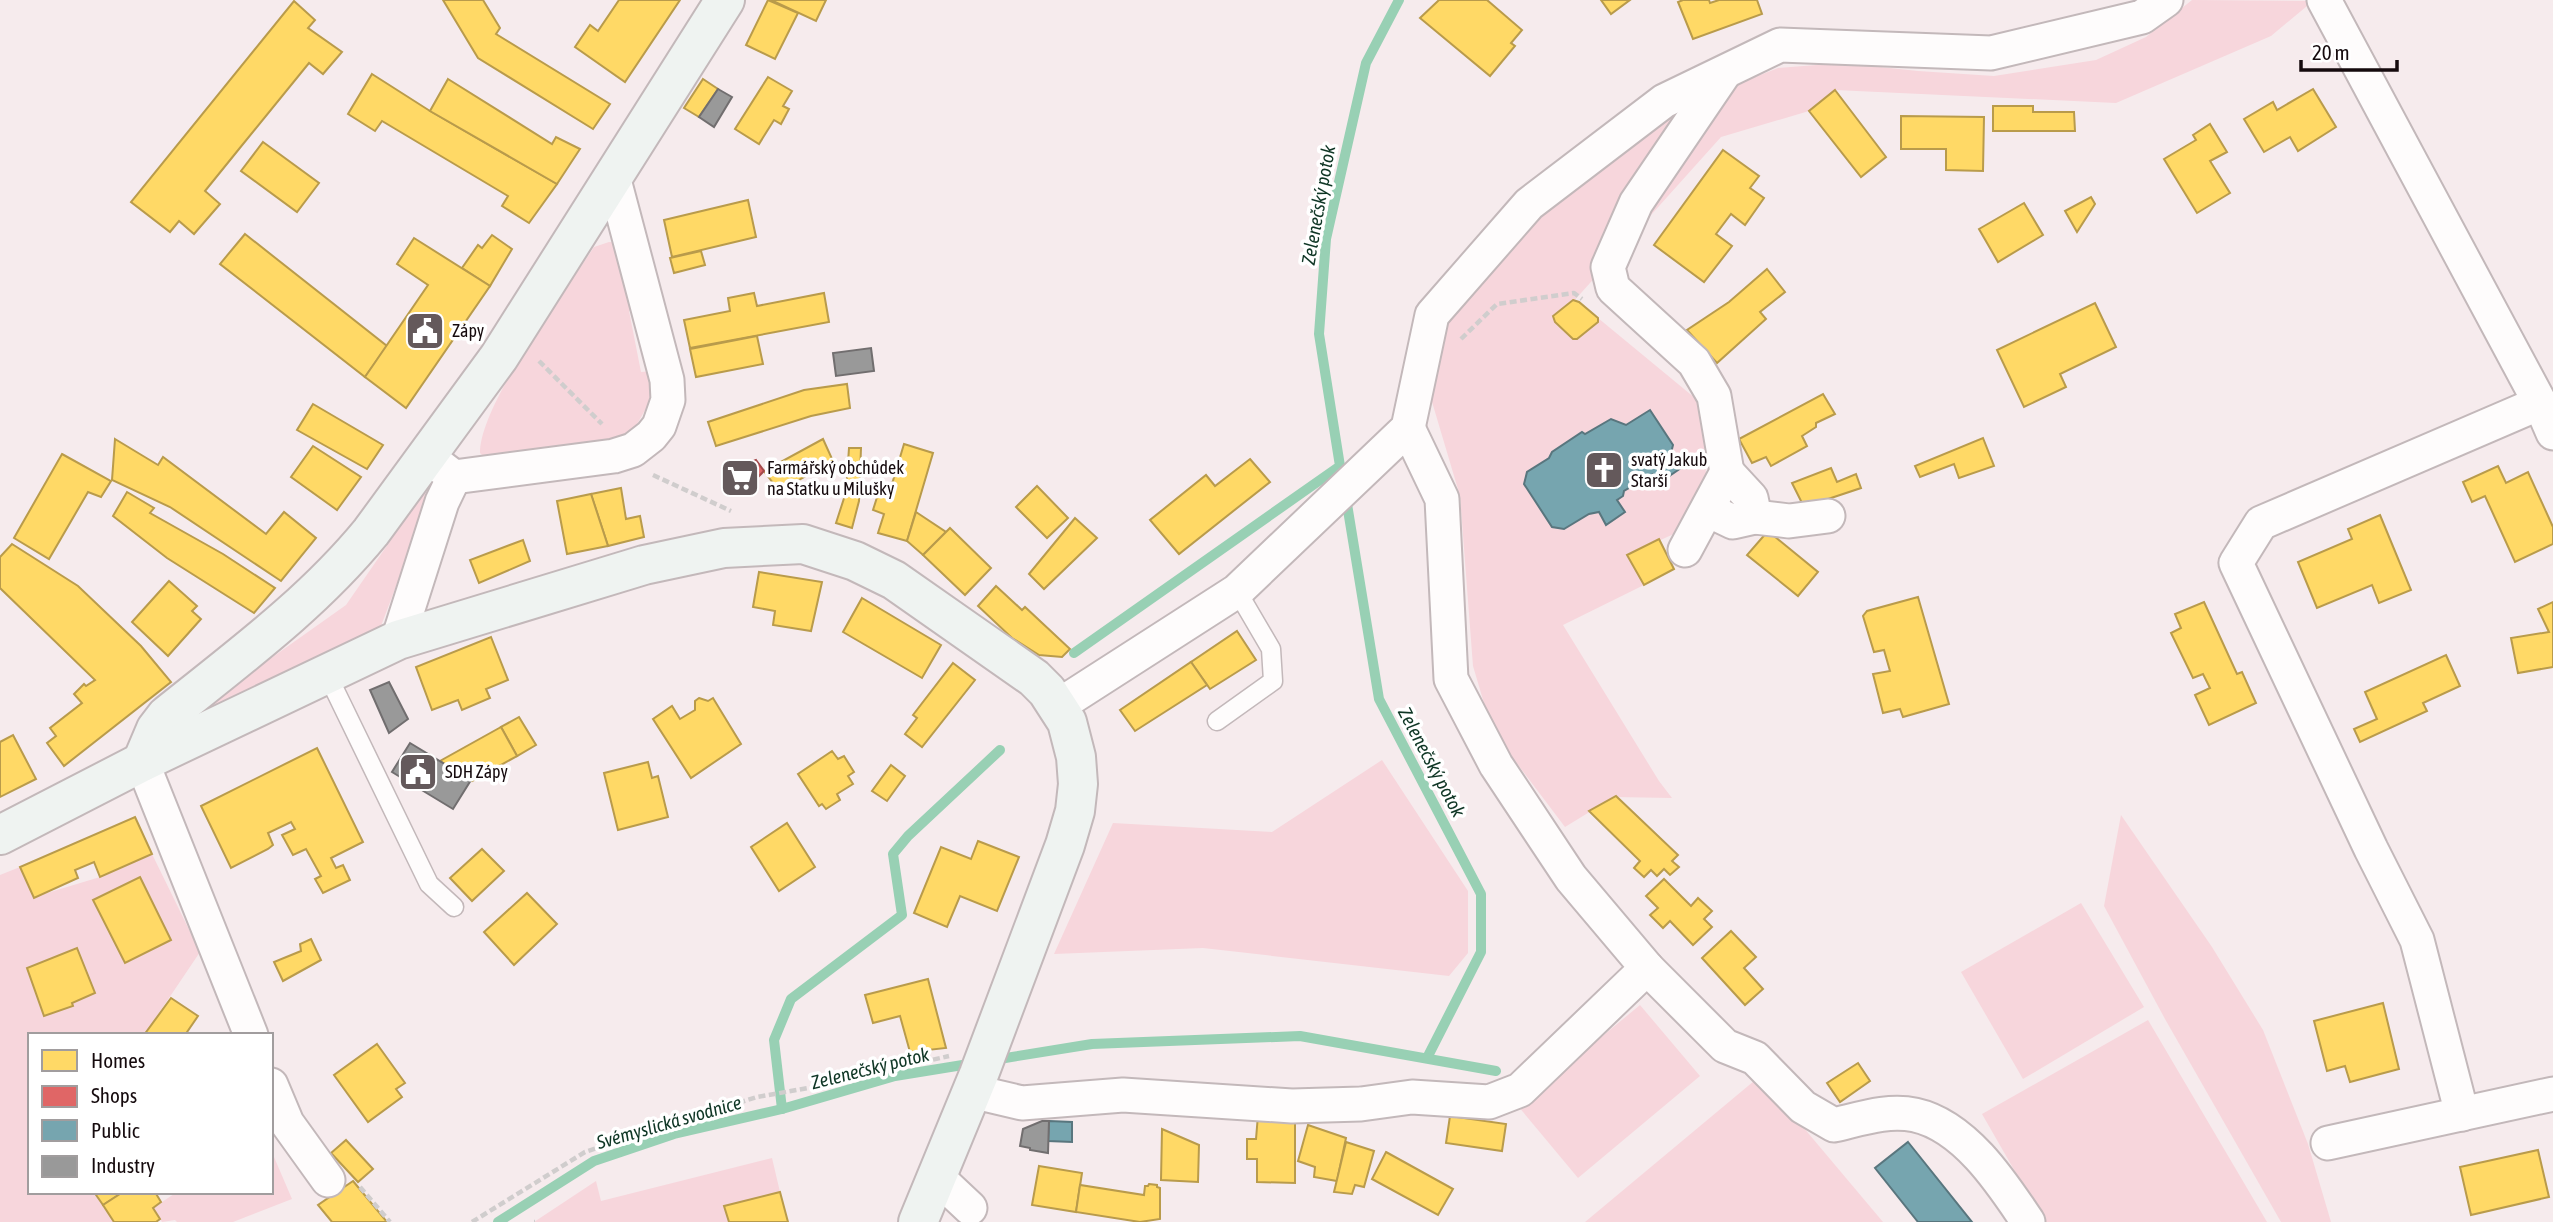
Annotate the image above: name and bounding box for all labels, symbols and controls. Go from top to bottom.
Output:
scale bar [2301,28,2397,72]
text: 20 m [2312,40,2350,64]
water label: Zelenečský potok [1297,143,1339,267]
public building icon: Zápy [404,310,446,352]
place label: Zápy [452,320,484,341]
church icon: svatý Jakub Starší [1583,449,1625,491]
place label: svatý Jakub Starší [1631,449,1707,491]
supermarket icon: Farmářský obchůdek na Statku u Milušky [719,457,761,499]
place label: Farmářský obchůdek na Statku u Milušky [767,457,904,499]
water label: Zelenečský potok [1394,703,1470,821]
public building icon: SDH Zápy [397,751,439,793]
place label: SDH Zápy [445,761,508,782]
legend [28,1033,273,1194]
water label: Zelenečský potok [809,1043,932,1093]
text: Homes [91,1048,145,1072]
text: Shops [91,1083,137,1107]
water label: Svémyslická svodnice [593,1091,744,1153]
text: Public [91,1118,140,1142]
text: Industry [91,1153,155,1177]

